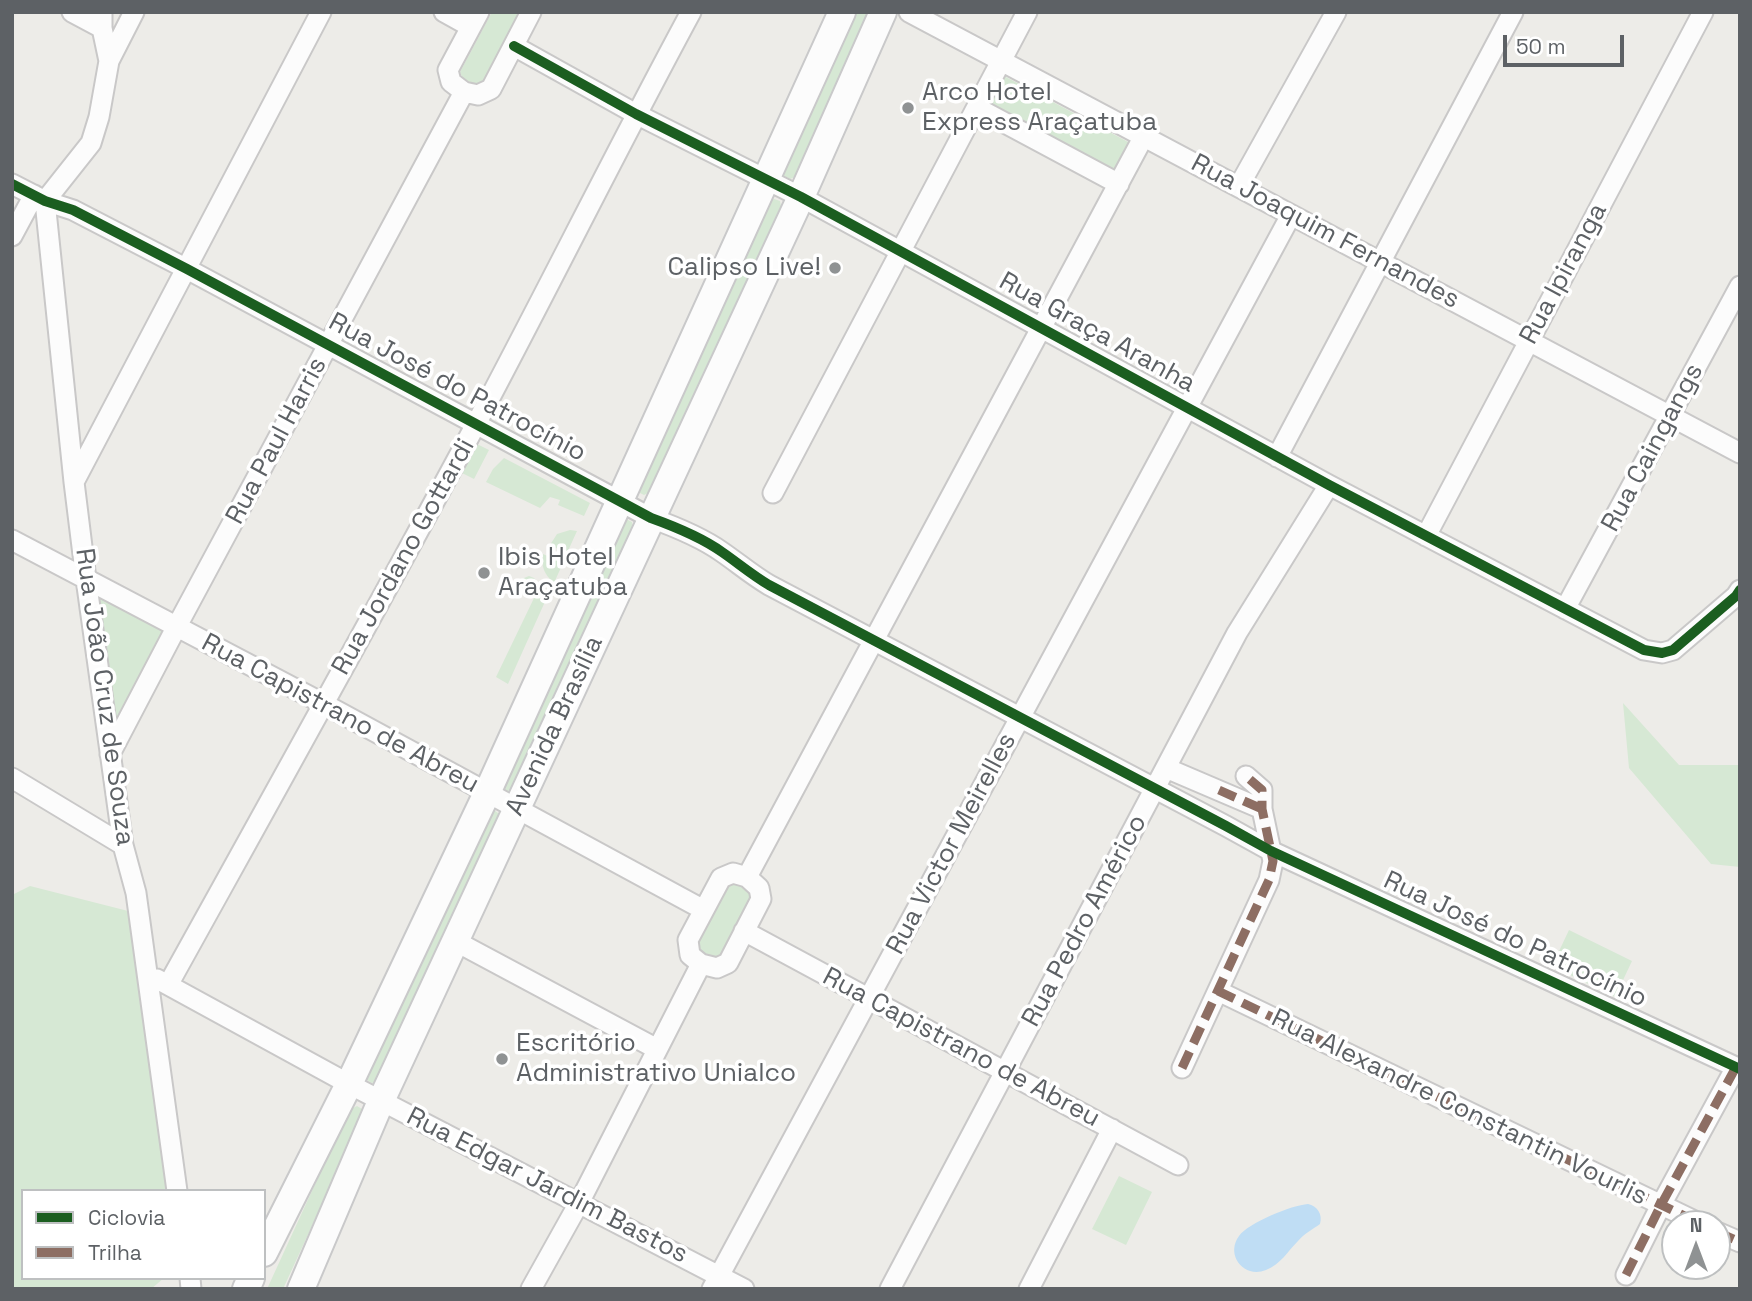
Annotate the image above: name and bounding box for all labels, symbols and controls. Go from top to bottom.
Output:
scale bar [1507,21,1628,65]
text: 50 m [1516,33,1566,60]
place label: Arco Hotel Express Araçatuba [922,77,1157,138]
marker: Arco Hotel Express Araçatuba [900,100,916,116]
street label: Rua Joaquim Fernandes [1186,148,1464,316]
street label: Rua Ipiranga [1514,198,1614,350]
place label: Calipso Live! [667,252,821,284]
marker: Calipso Live! [827,260,843,276]
street label: Rua Graça Aranha [993,266,1201,400]
street label: Rua José do Patrocínio [323,307,591,469]
street label: Rua Paul Harris [220,352,334,530]
street label: Rua Caingangs [1596,359,1710,537]
street label: Rua Jordano Gottardi [326,433,482,681]
place label: Ibis Hotel Araçatuba [498,542,628,604]
street label: Rua João Cruz de Souza [68,546,140,848]
marker: Ibis Hotel Araçatuba [476,565,492,581]
street label: Rua Capistrano de Abreu [196,628,484,800]
street label: Avenida Brasília [500,631,610,821]
street label: Rua Victor Meirelles [880,728,1024,960]
street label: Rua Pedro Américo [1016,810,1154,1032]
street label: Rua José do Patrocínio [1378,865,1652,1015]
street label: Rua Capistrano de Abreu [817,962,1105,1134]
street label: Rua Alexandre Constantin Vourlis [1266,1003,1652,1213]
place label: Escritório Administrativo Unialco [516,1028,796,1090]
marker: Escritório Administrativo Unialco [494,1051,510,1067]
street label: Rua Edgar Jardim Bastos [401,1101,693,1271]
legend [21,1189,266,1280]
text: Ciclovia [88,1204,165,1231]
north arrow [1661,1210,1731,1280]
text: N [1690,1213,1702,1238]
text: Trilha [88,1239,142,1266]

